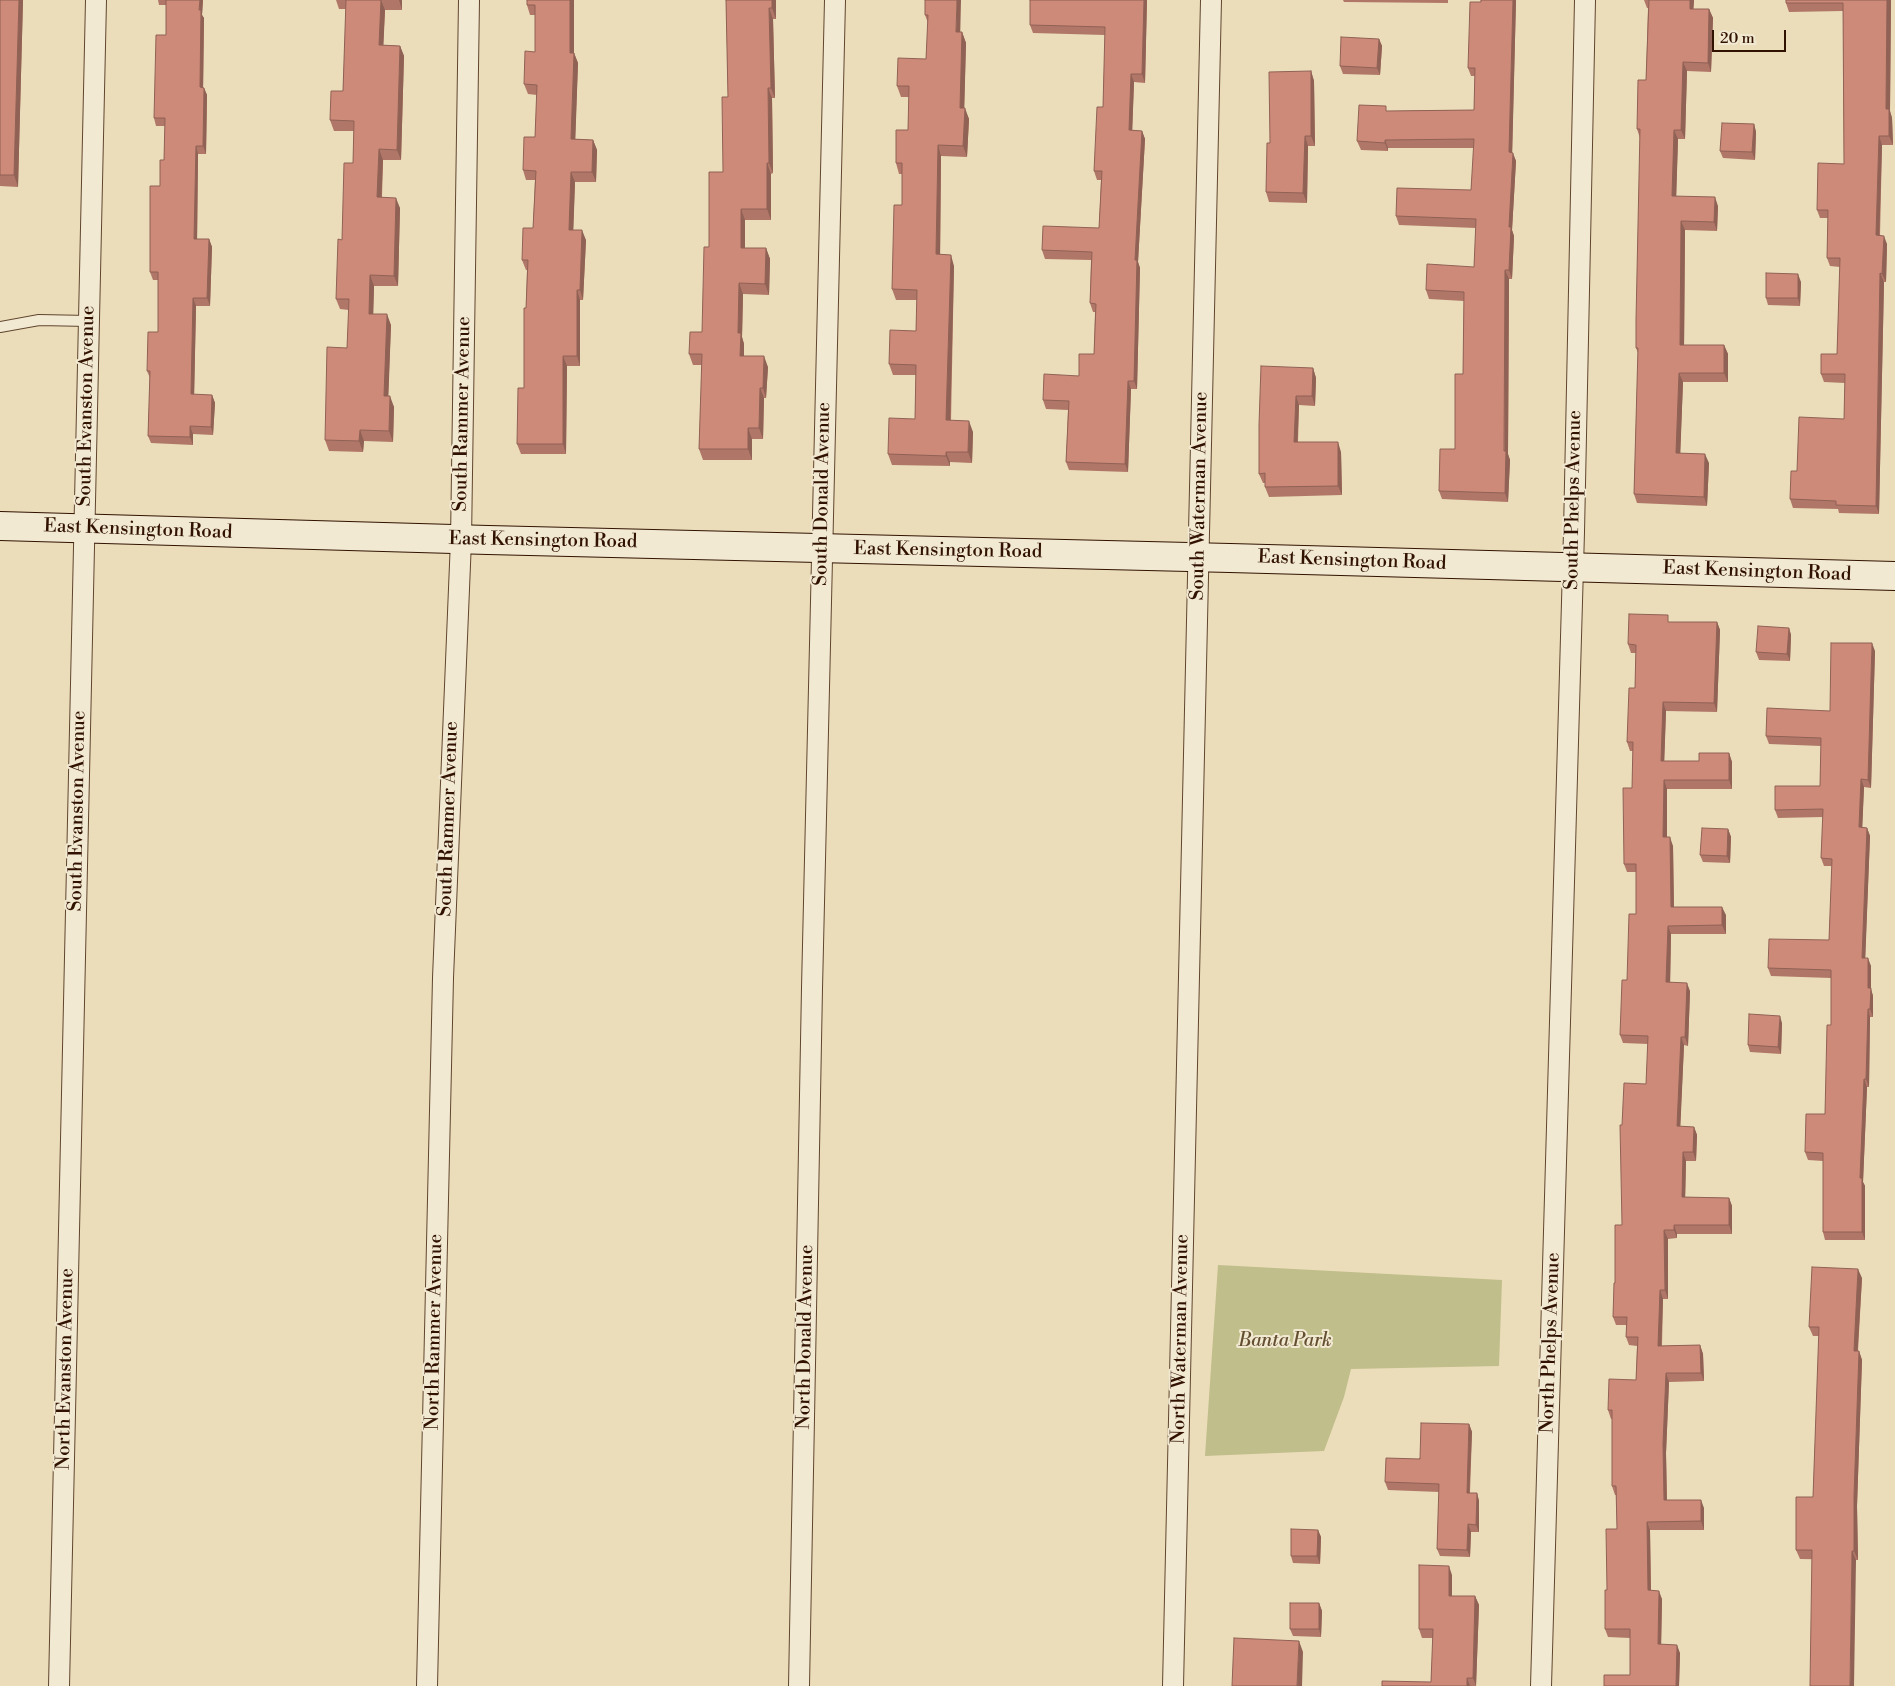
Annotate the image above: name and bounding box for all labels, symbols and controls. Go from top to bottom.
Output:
scale bar [1715,20,1789,52]
text: 20 m [1720,29,1755,48]
street label: South Evanston Avenue [74,305,100,507]
street label: South Rammer Avenue [450,316,476,512]
street label: South Waterman Avenue [1187,391,1213,601]
street label: South Donald Avenue [810,402,836,586]
street label: South Phelps Avenue [1561,410,1587,590]
street label: East Kensington Road [43,515,233,545]
street label: East Kensington Road [448,528,638,554]
street label: East Kensington Road [853,538,1043,564]
street label: East Kensington Road [1257,546,1447,576]
street label: East Kensington Road [1662,557,1852,587]
street label: South Evanston Avenue [65,710,91,912]
street label: South Rammer Avenue [434,721,464,917]
street label: North Rammer Avenue [422,1234,448,1430]
street label: North Waterman Avenue [1168,1234,1194,1444]
street label: North Donald Avenue [793,1244,819,1430]
street label: North Phelps Avenue [1536,1252,1566,1434]
street label: North Evanston Avenue [53,1268,79,1470]
park label: Banta Park [1238,1330,1332,1352]

